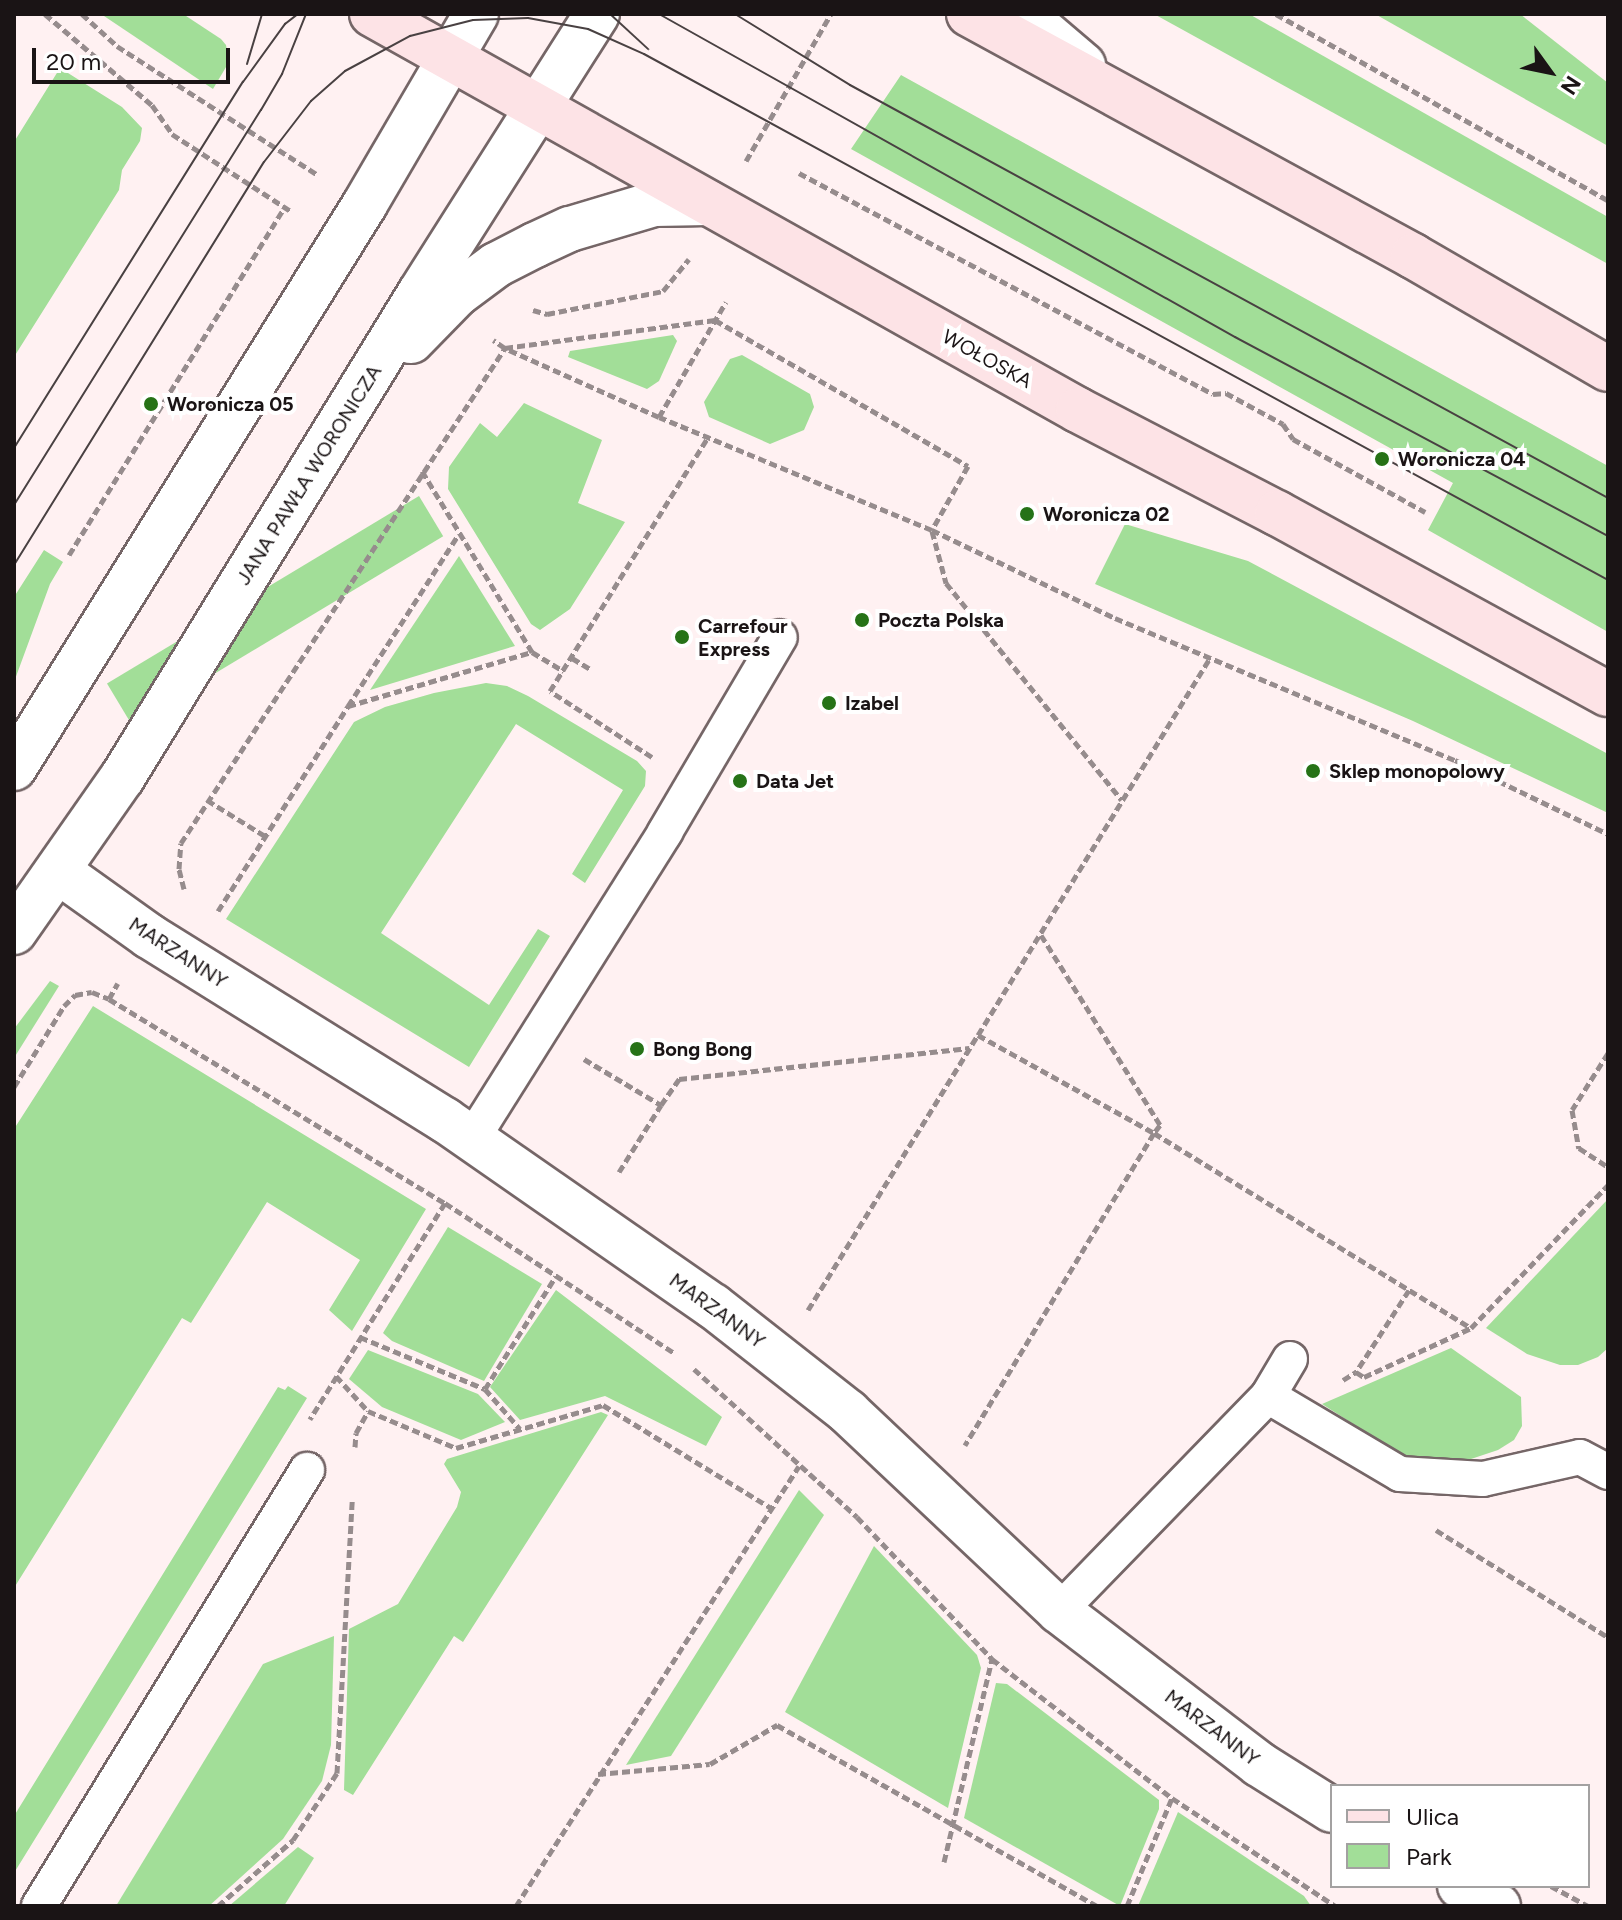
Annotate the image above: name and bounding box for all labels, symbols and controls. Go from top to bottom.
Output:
scale bar [36,32,234,82]
north arrow [1510,32,1590,112]
text: 20 m [46,47,101,76]
text: N [1555,71,1587,100]
street label: WOŁOSKA [938,325,1036,393]
street label: JANA PAWŁA WORONICZA [231,361,387,589]
place label: Woronicza 05 [167,392,294,416]
marker: Woronicza 05 [142,395,160,413]
place label: Woronicza 04 [1398,447,1526,471]
marker: Woronicza 04 [1373,450,1391,468]
place label: Woronicza 02 [1043,502,1170,526]
marker: Woronicza 02 [1018,505,1036,523]
place label: Poczta Polska [878,608,1004,632]
marker: Poczta Polska [853,611,871,629]
place label: Carrefour Express [698,614,788,661]
marker: Carrefour Express [673,628,691,646]
place label: Izabel [845,691,899,715]
marker: Izabel [820,694,838,712]
place label: Sklep monopolowy [1329,759,1505,783]
marker: Sklep monopolowy [1304,762,1322,780]
place label: Data Jet [756,769,834,793]
marker: Data Jet [731,772,749,790]
street label: MARZANNY [124,912,232,994]
place label: Bong Bong [653,1037,752,1061]
marker: Bong Bong [628,1040,646,1058]
street label: MARZANNY [664,1268,770,1354]
street label: MARZANNY [1160,1685,1264,1771]
legend [1330,1784,1590,1888]
text: Ulica [1406,1802,1459,1831]
text: Park [1406,1842,1452,1871]

